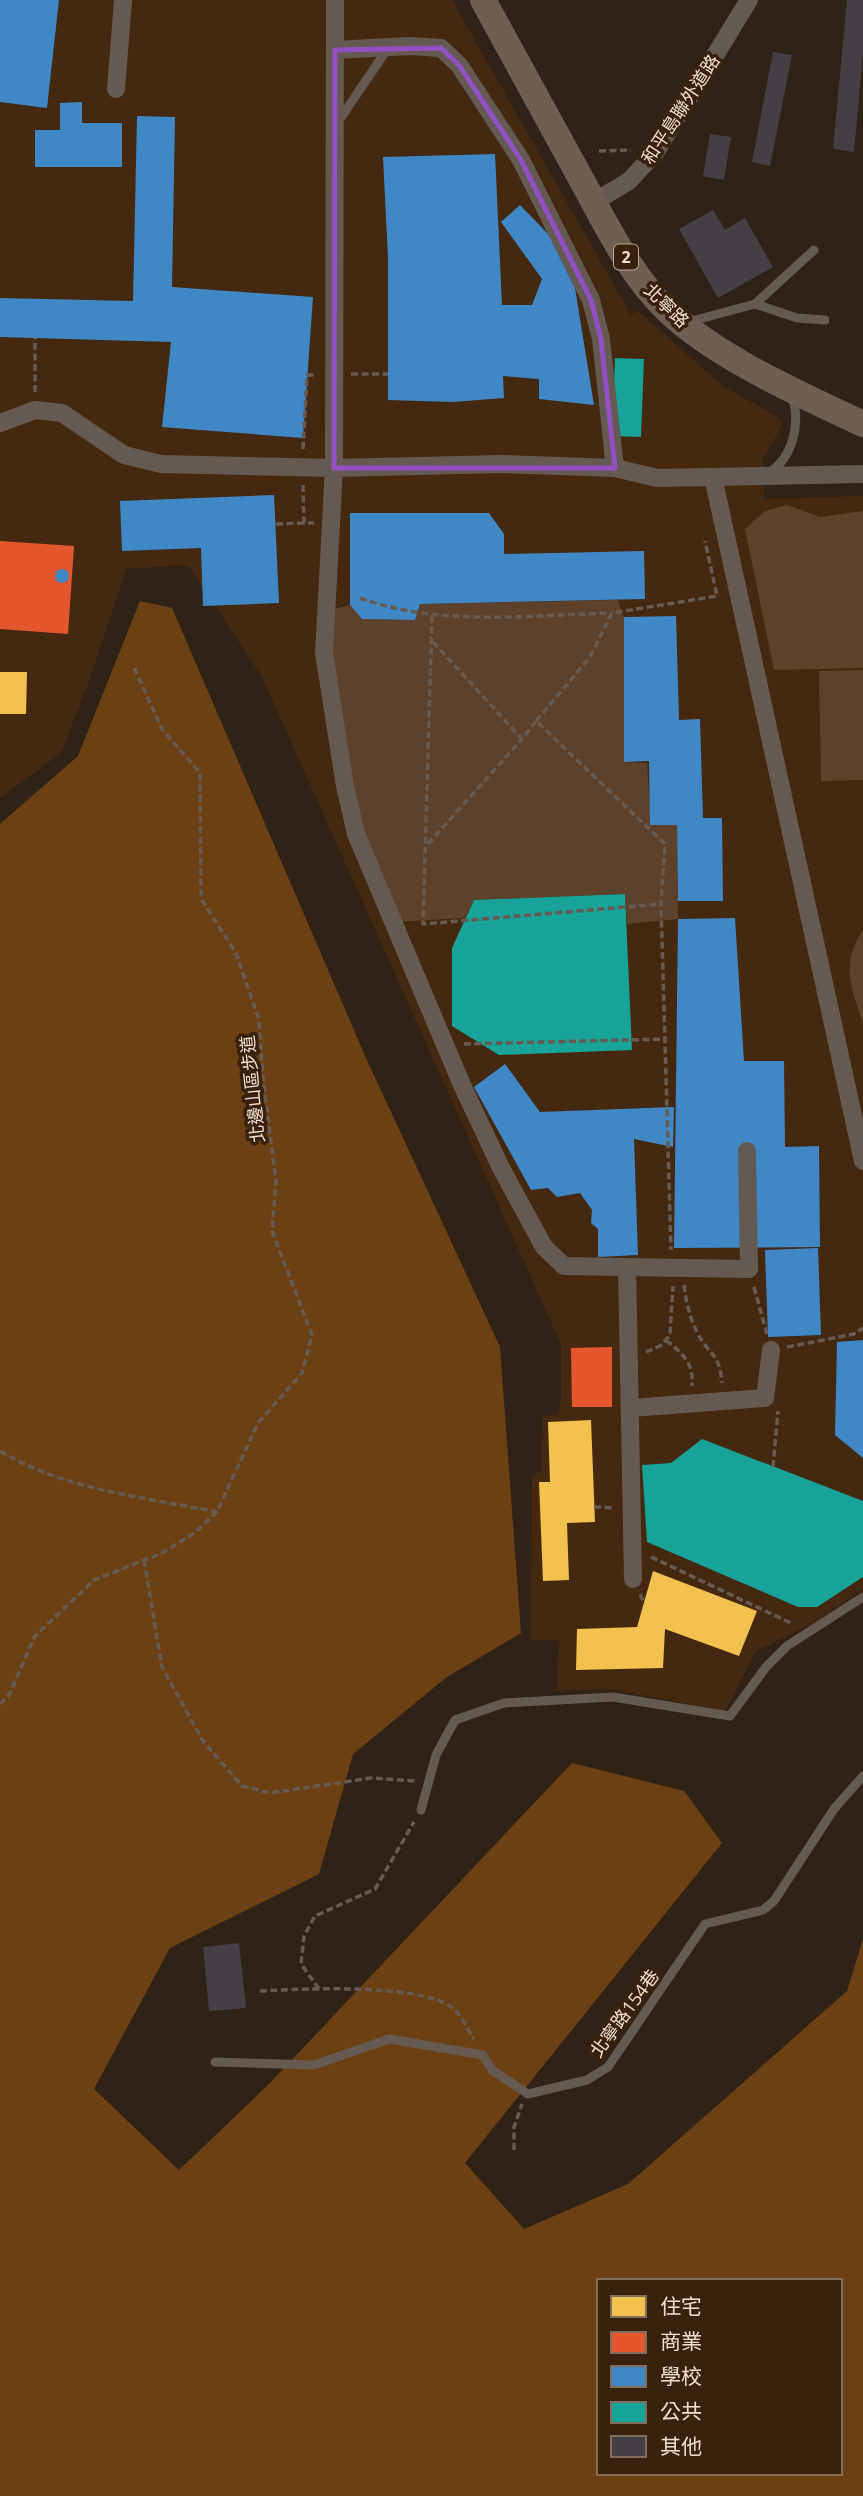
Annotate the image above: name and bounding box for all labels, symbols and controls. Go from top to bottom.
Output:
street label: 和平島聯外道路 [636,50,724,168]
road number: 2 [614,244,638,270]
street label: 北寧路 [639,278,695,332]
street label: 北邊山區步道 [234,1034,270,1144]
street label: 北寧路154巷 [584,1964,664,2062]
legend [597,2279,842,2475]
text: 住宅 [660,2292,702,2320]
text: 商業 [660,2327,702,2355]
text: 學校 [660,2362,702,2390]
text: 公共 [660,2397,702,2425]
text: 其他 [660,2432,702,2460]

